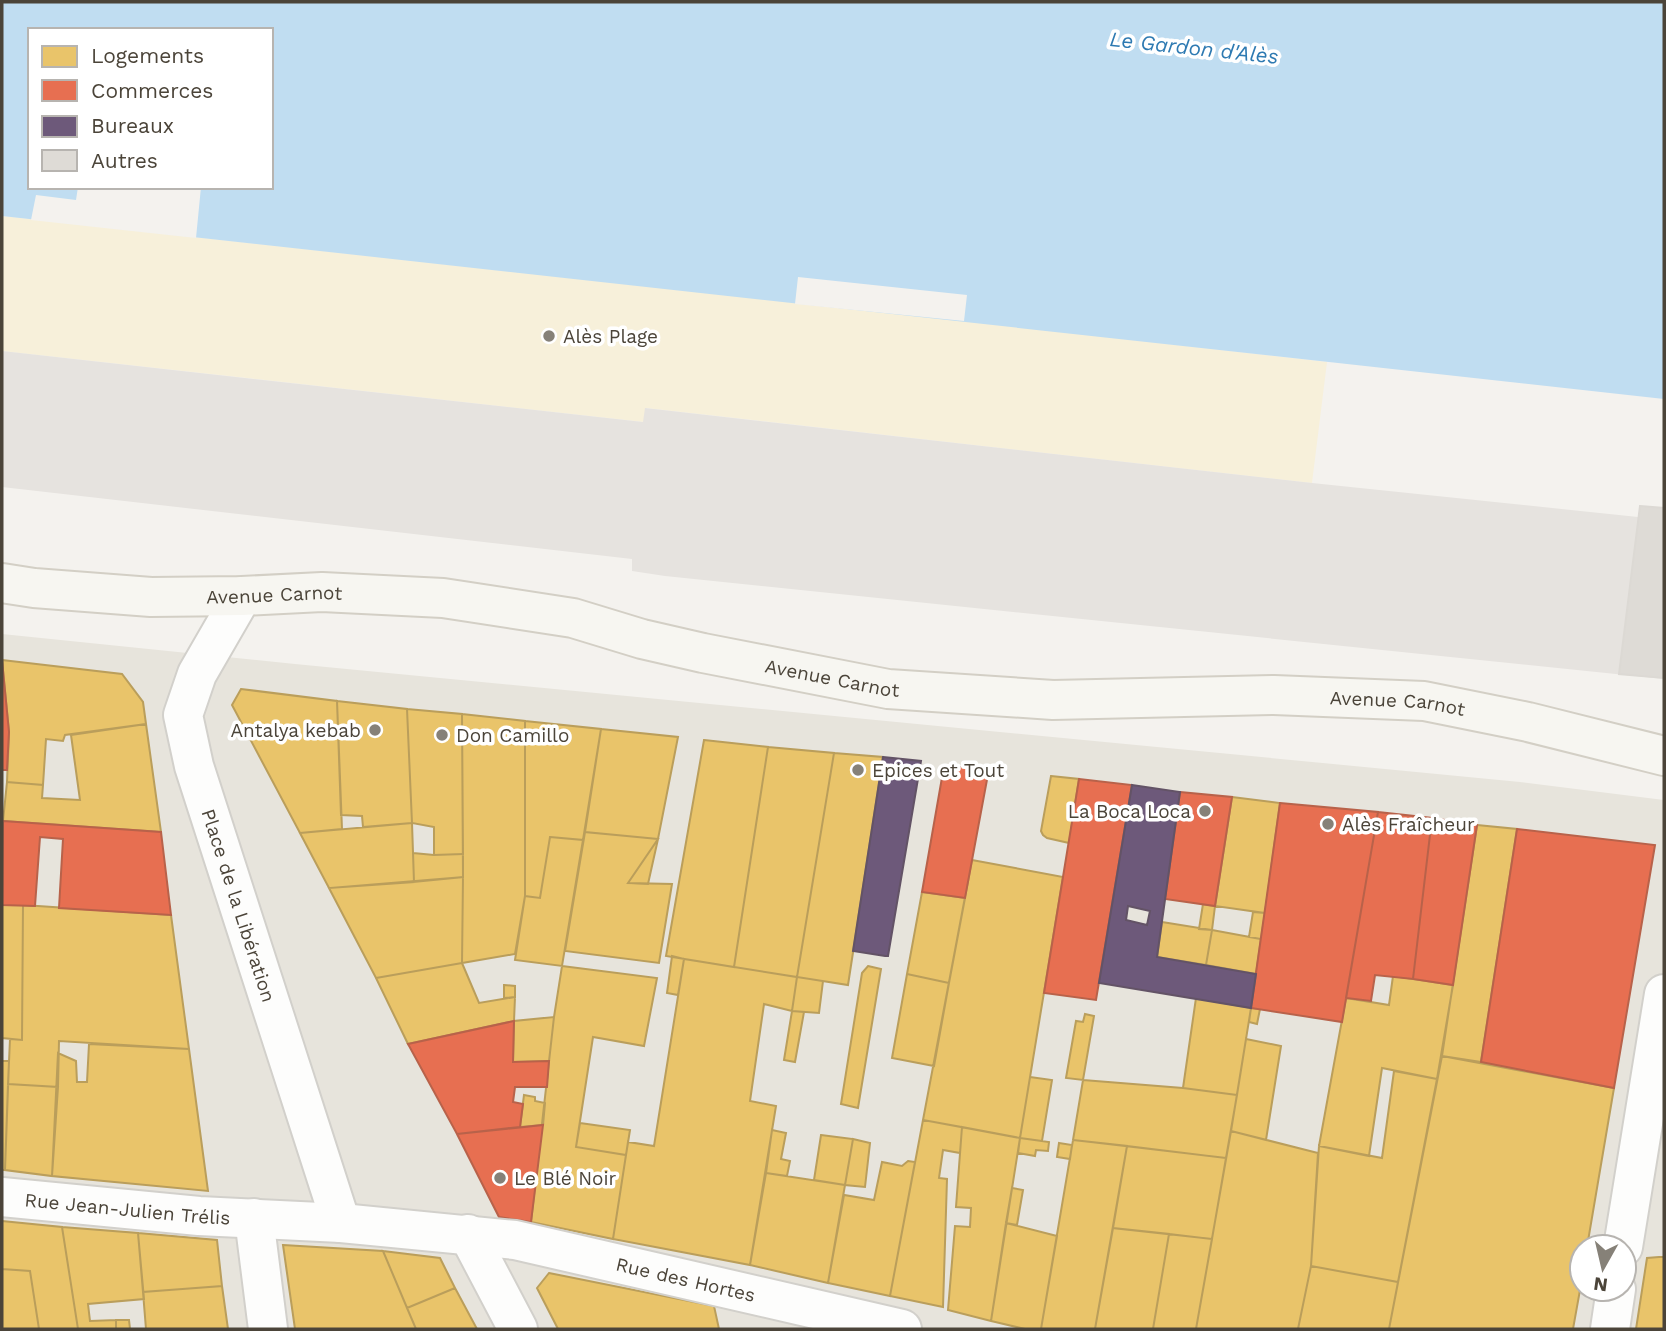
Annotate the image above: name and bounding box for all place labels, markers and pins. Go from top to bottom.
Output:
place label: Alès Plage [563,325,658,348]
marker: Alès Plage [541,328,557,344]
place label: Antalya kebab [230,719,361,742]
marker: Antalya kebab [367,722,383,738]
place label: Don Camillo [456,724,569,747]
marker: Don Camillo [434,727,450,743]
place label: Epices et Tout [872,759,1004,782]
marker: Epices et Tout [850,762,866,778]
place label: La Boca Loca [1068,800,1191,823]
marker: La Boca Loca [1197,803,1213,819]
place label: Alès Fraîcheur [1342,813,1475,836]
marker: Alès Fraîcheur [1320,816,1336,832]
place label: Le Blé Noir [514,1167,616,1190]
marker: Le Blé Noir [492,1170,508,1186]

